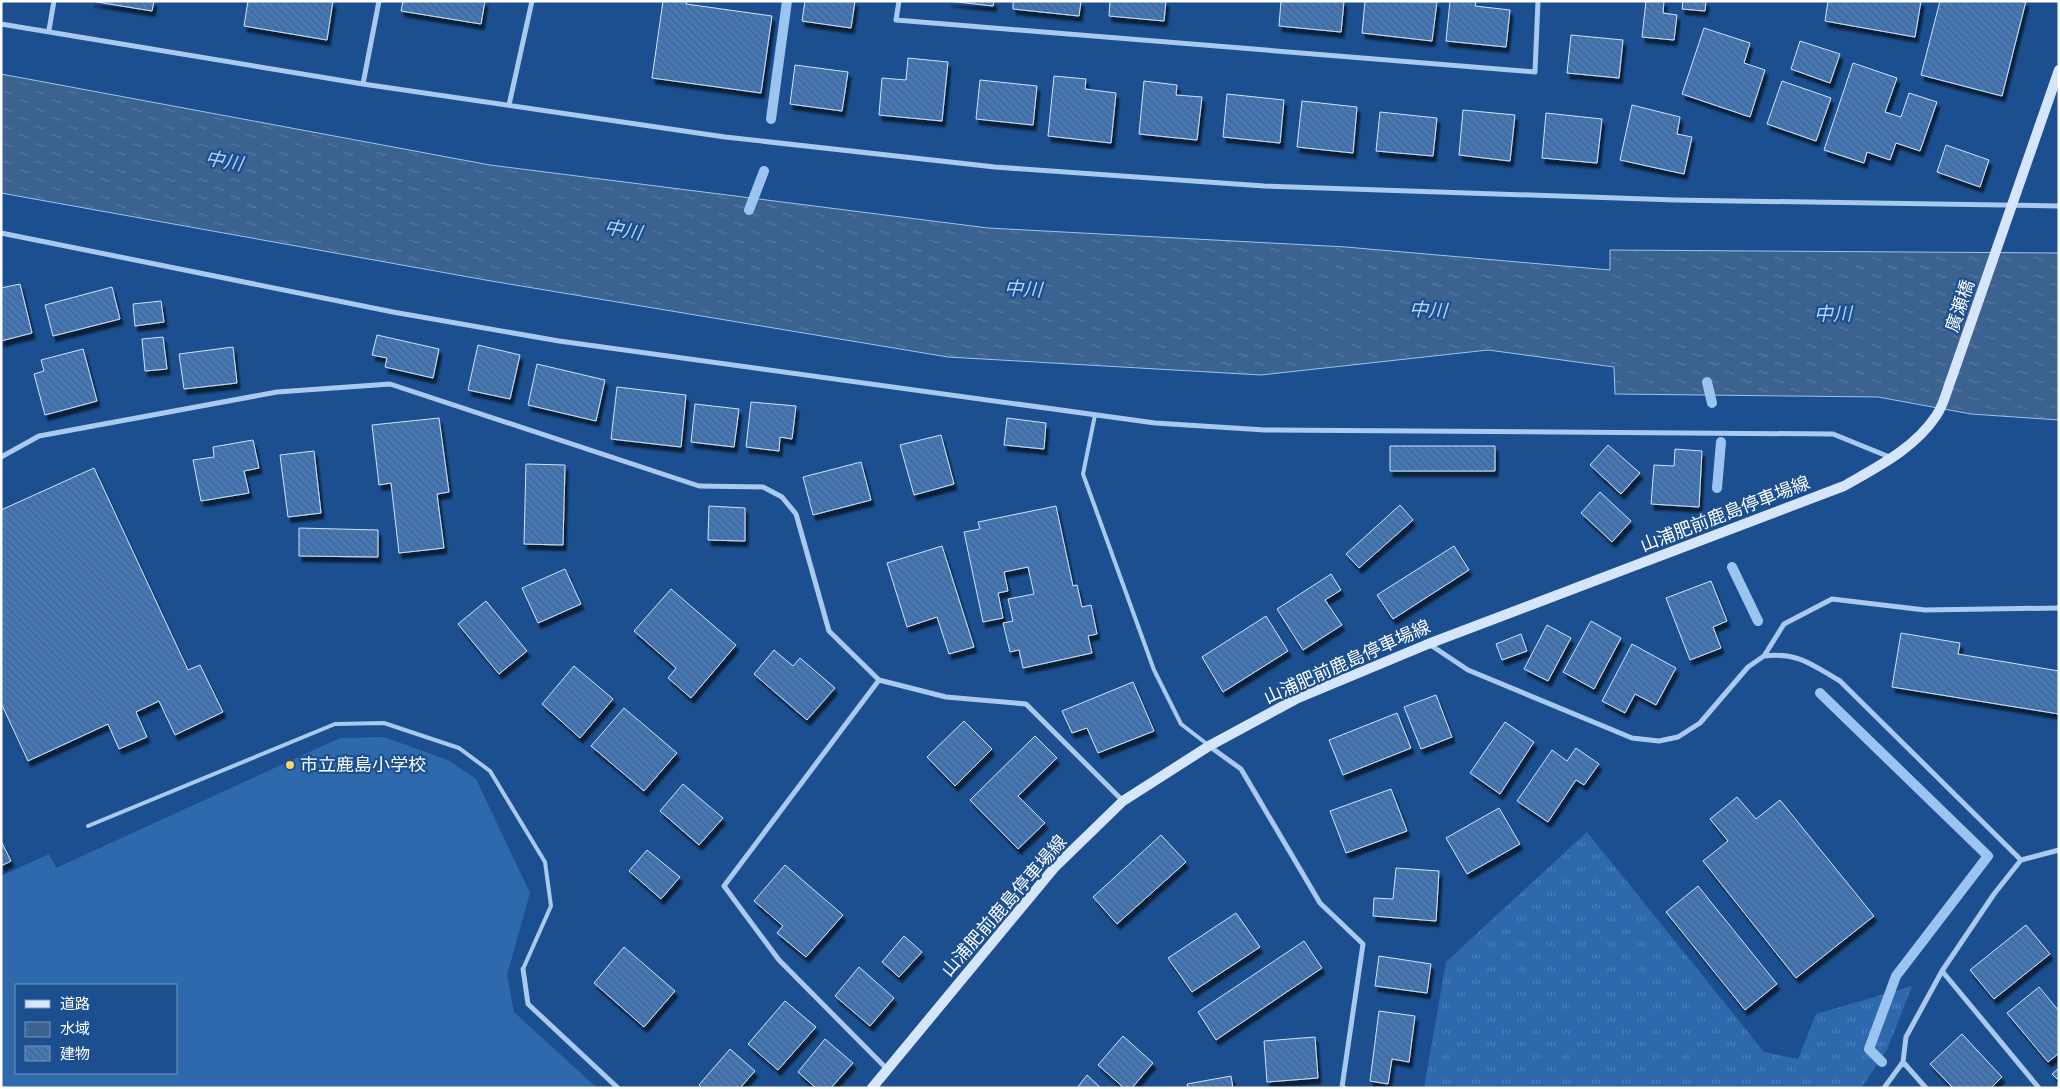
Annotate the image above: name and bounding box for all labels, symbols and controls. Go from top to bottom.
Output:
water label: 中川 [203,145,247,177]
water label: 中川 [602,214,646,246]
water label: 中川 [1003,276,1045,303]
street label: 廣瀬橋 [1940,277,1980,335]
water label: 中川 [1408,297,1450,324]
water label: 中川 [1814,301,1854,327]
street label: 山浦肥前鹿島停車場線 [1637,471,1813,557]
street label: 山浦肥前鹿島停車場線 [1260,614,1434,710]
place label: 市立鹿島小学校 [300,753,426,777]
marker: 市立鹿島小学校 [284,759,296,771]
street label: 山浦肥前鹿島停車場線 [936,830,1072,982]
legend [15,984,178,1074]
text: 道路 [60,994,90,1014]
text: 水域 [60,1019,90,1039]
text: 建物 [60,1044,90,1064]

